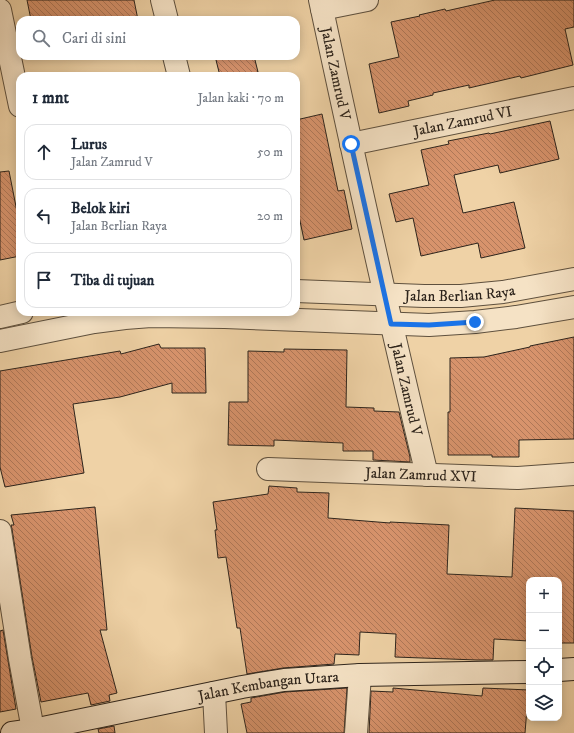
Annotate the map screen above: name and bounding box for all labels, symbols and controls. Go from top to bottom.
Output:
search box [16,16,300,60]
street label: Jalan Zamrud V [316,23,355,122]
icon: search [30,27,52,49]
text: Cari di sini [62,29,126,48]
text: 1 mnt [32,87,69,109]
text: Jalan kaki · 70 m [198,90,284,106]
street label: Jalan Zamrud VI [410,102,514,141]
text: Lurus [71,135,107,154]
route start [342,135,360,153]
icon: ahead [33,141,55,163]
text: 50 m [257,144,283,160]
text: Jalan Zamrud V [71,154,153,170]
text: Belok kiri [71,199,130,218]
icon: left [33,205,55,227]
text: 20 m [257,208,283,224]
text: Jalan Berlian Raya [71,218,167,234]
icon: arrive [33,269,55,291]
text: Tiba di tujuan [71,271,154,290]
street label: Jalan Berlian Raya [402,281,517,306]
route end [466,313,484,331]
street label: Jalan Zamrud V [386,340,426,438]
street label: Jalan Zamrud XVI [363,463,477,487]
map controls [526,577,562,721]
button: + [526,577,562,613]
button: − [526,613,562,649]
button: locate [526,649,562,685]
street label: Jalan Kembangan Utara [194,667,340,706]
button: layers [526,685,562,721]

